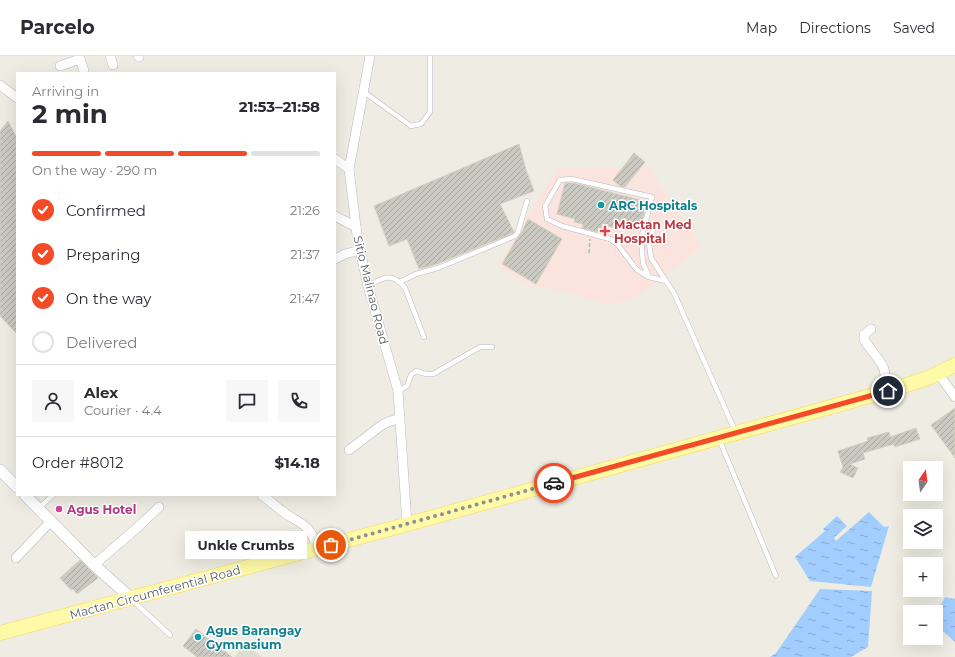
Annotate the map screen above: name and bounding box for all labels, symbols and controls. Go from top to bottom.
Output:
text: Parcelo [20,16,95,39]
text: Map [746,19,777,37]
text: Directions [799,19,871,37]
text: Saved [893,19,935,37]
text: Arriving in [32,83,99,99]
text: 21:53–21:58 [239,97,320,116]
text: 2 min [32,98,108,130]
text: On the way · 290 m [32,162,157,178]
place label: ARC Hospitals [608,198,698,213]
icon: check [32,199,54,221]
marker: ARC Hospitals [596,200,606,210]
text: Confirmed [66,201,146,220]
text: 21:26 [290,202,320,218]
place label: Mactan Med Hospital [614,217,692,246]
marker: Mactan Med Hospital [599,225,611,237]
street label: Sitio Malinao Road [350,234,392,346]
icon: check [32,243,54,265]
text: Preparing [66,245,141,264]
text: 21:37 [290,246,320,262]
icon: check [32,287,54,309]
text: On the way [66,289,151,308]
text: 21:47 [290,290,320,306]
text: Delivered [66,333,138,352]
pin [871,374,905,408]
button: person [32,380,74,422]
button: chat [226,380,268,422]
button: phone [278,380,320,422]
icon: home [877,380,899,402]
text: Alex [84,383,118,402]
text: Courier · 4.4 [84,402,162,418]
text: Order #8012 [32,453,123,472]
text: $14.18 [275,453,320,472]
north arrow [903,461,943,501]
map controls [903,461,943,645]
courier [534,463,574,503]
icon: car [543,472,565,494]
place label: Agus Hotel [66,502,136,517]
marker: Agus Hotel [54,504,64,514]
button: layers [903,509,943,549]
pin [314,528,348,562]
callout: Unkle Crumbs [185,531,307,559]
icon: bag [320,534,342,556]
text: Unkle Crumbs [198,537,295,553]
button: + [903,557,943,597]
street label: Mactan Circumferential Road [68,562,242,622]
button: − [903,605,943,645]
place label: Agus Barangay Gymnasium [205,623,302,652]
marker: Agus Barangay Gymnasium [193,632,203,642]

